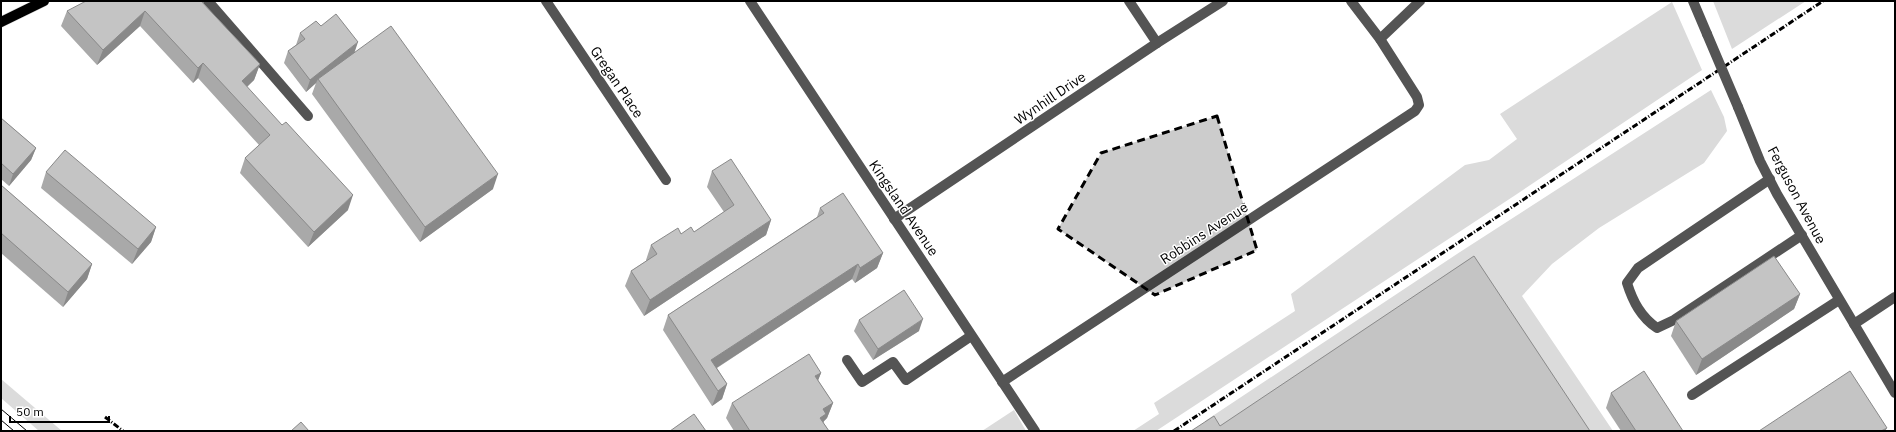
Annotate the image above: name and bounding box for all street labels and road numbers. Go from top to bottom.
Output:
street label: Gregan Place [586,43,648,122]
street label: Wynhill Drive [1011,67,1089,128]
street label: Ferguson Avenue [1764,143,1830,247]
street label: Kingsland Avenue [865,157,943,260]
street label: Robbins Avenue [1157,198,1252,268]

